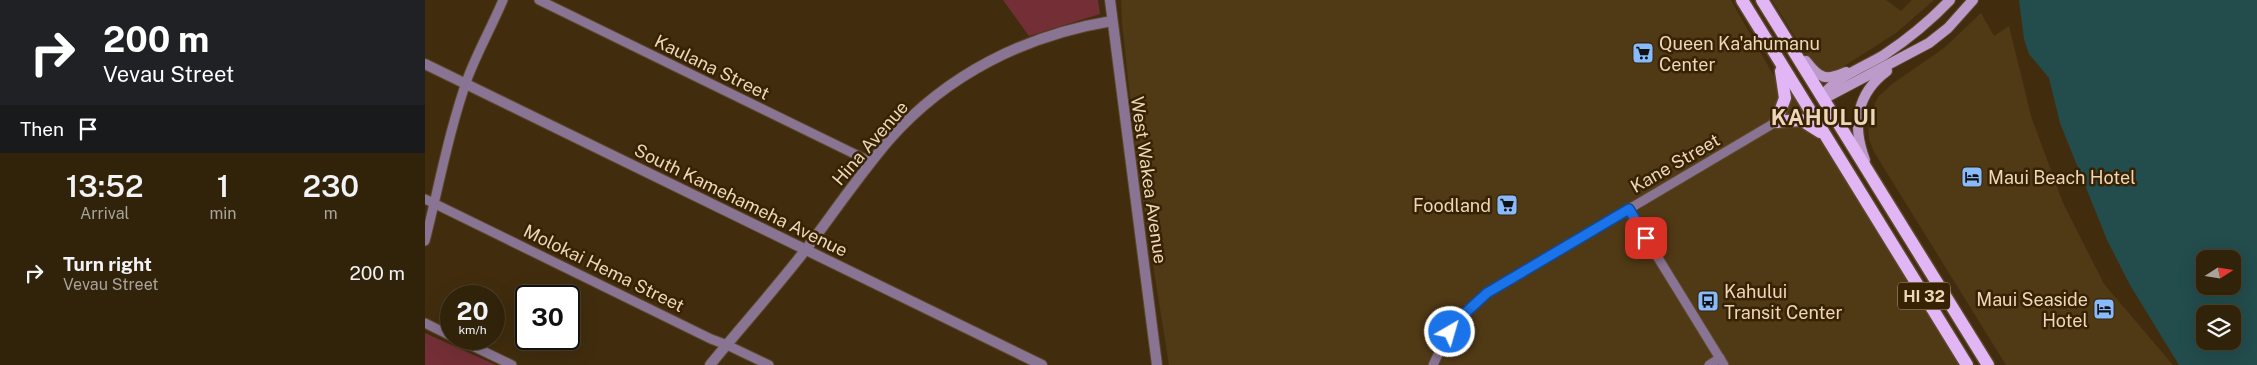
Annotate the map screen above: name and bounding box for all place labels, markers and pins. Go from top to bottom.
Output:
place label: Queen Ka'ahumanu Center [1659,33,1820,75]
supermarket icon: Queen Ka'ahumanu Center [1631,41,1655,65]
hotel icon: Maui Beach Hotel [1960,165,1984,189]
place label: Maui Beach Hotel [1988,167,2136,188]
supermarket icon: Foodland [1495,193,1519,217]
place label: Foodland [1413,195,1491,216]
pin [1625,217,1667,259]
place label: Kahului Transit Center [1724,281,1843,323]
bus stop icon: Kahului Transit Center [1696,289,1720,313]
place label: Maui Seaside Hotel [1976,289,2088,331]
hotel icon: Maui Seaside Hotel [2092,297,2116,321]

